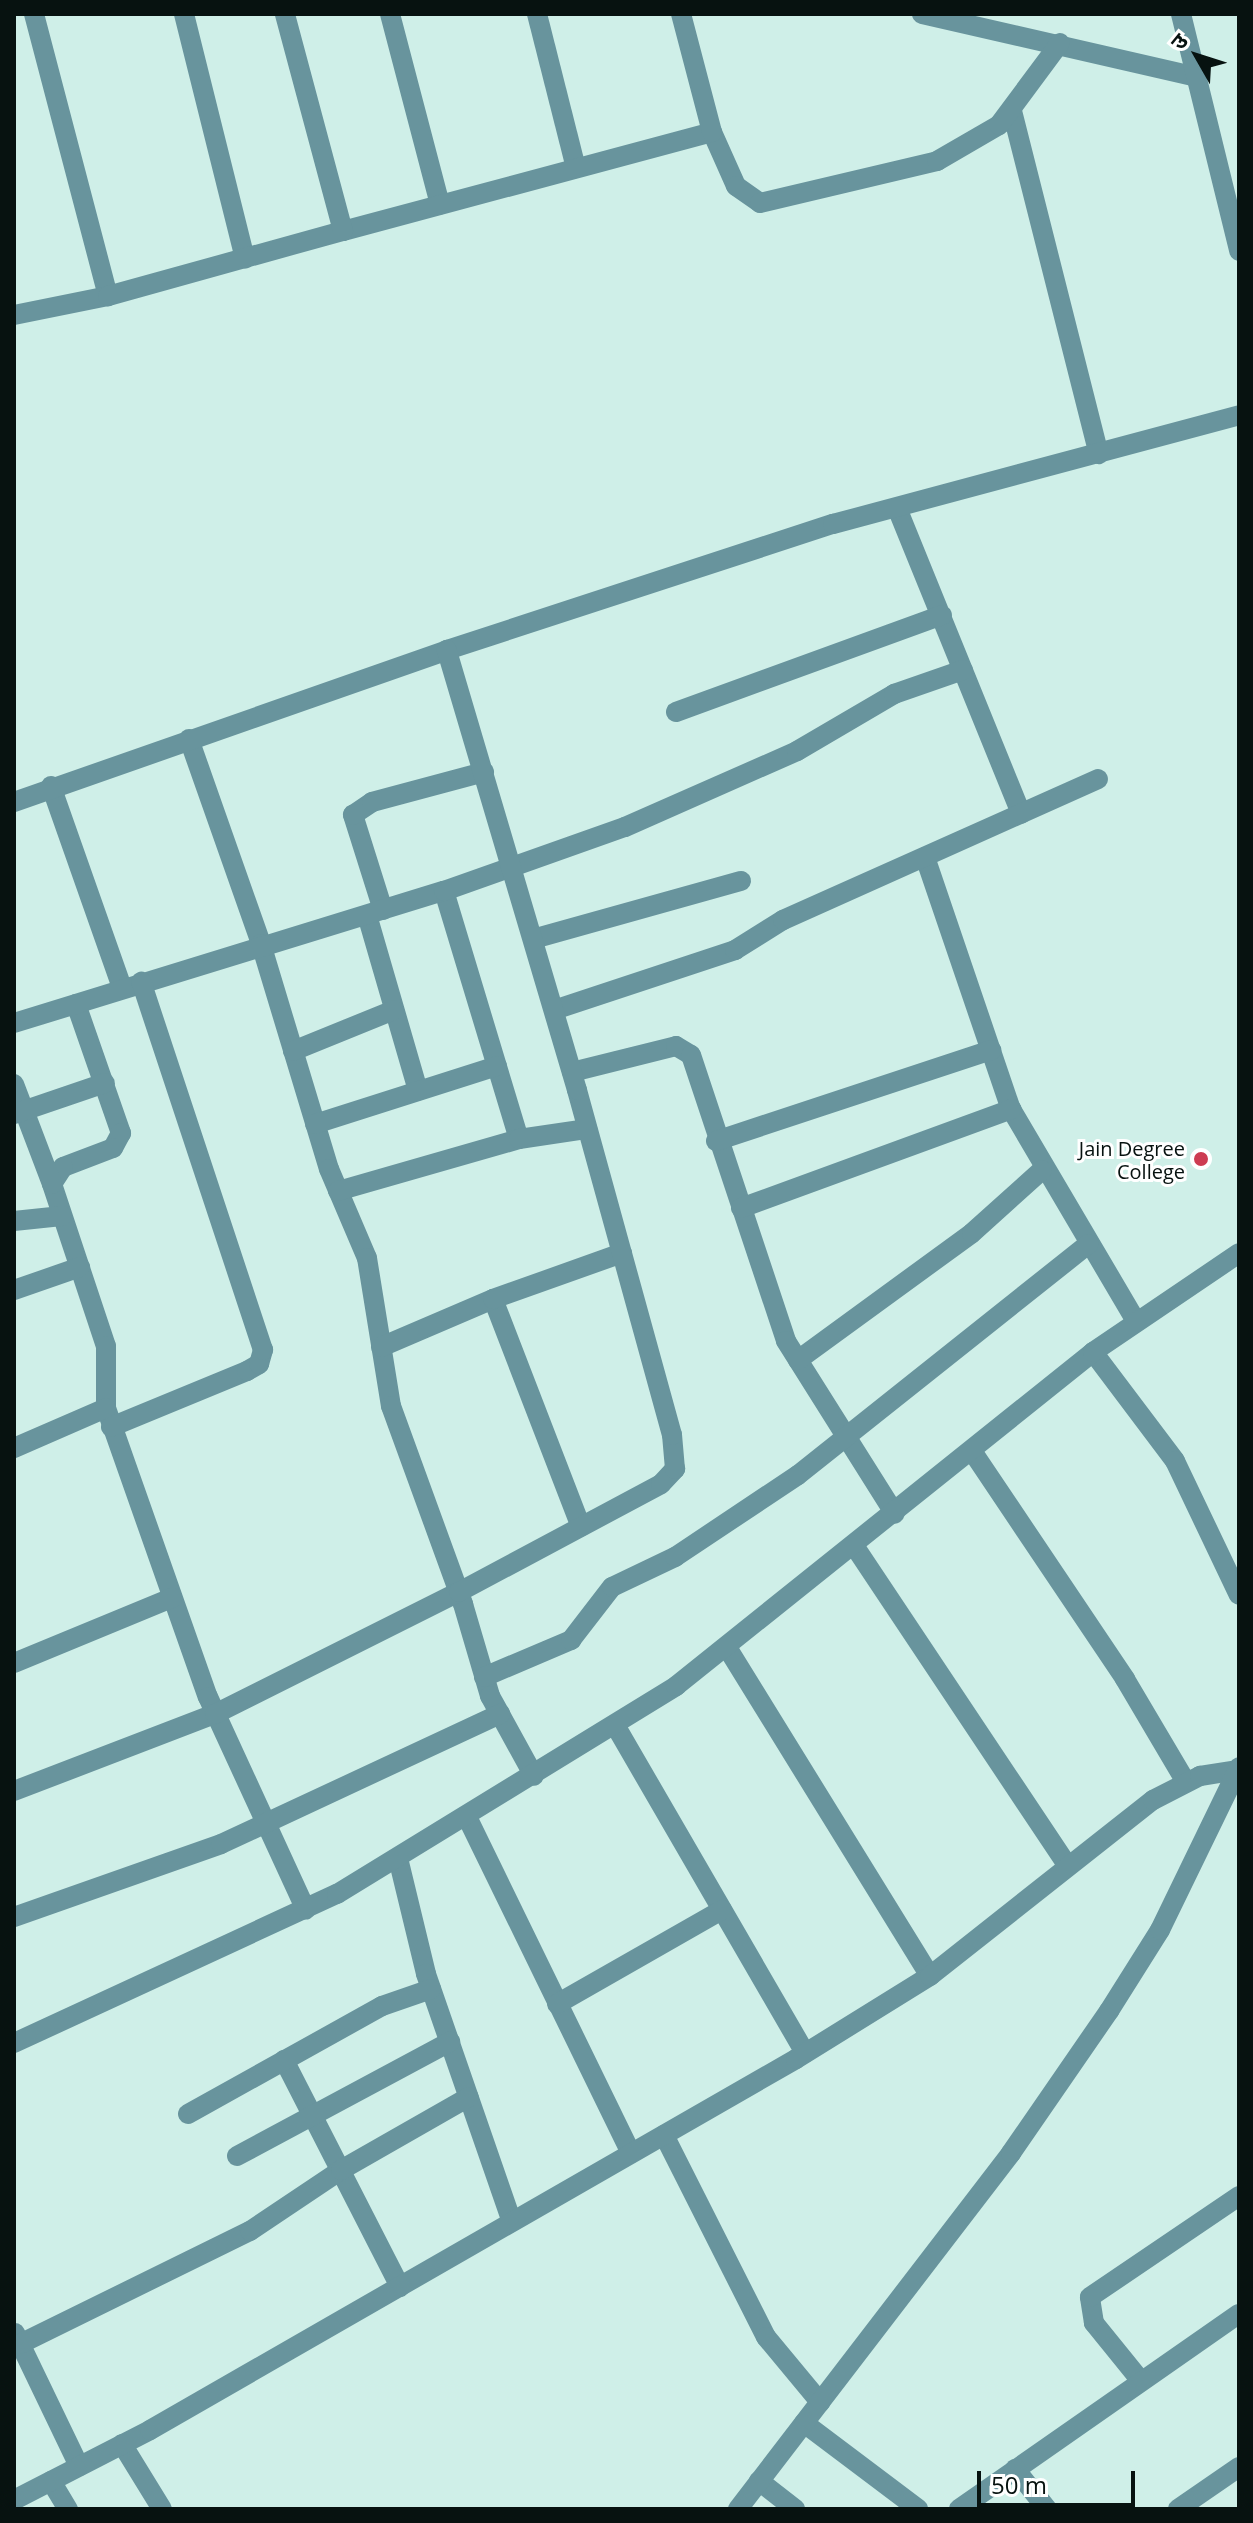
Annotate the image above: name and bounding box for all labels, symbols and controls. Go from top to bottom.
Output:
north arrow [1157,16,1237,96]
text: उ [1163,26,1194,55]
place label: Jain Degree College [1079,1136,1185,1183]
marker: Jain Degree College [1192,1150,1210,1168]
scale bar [981,2455,1139,2505]
text: 50 m [991,2468,1047,2501]

